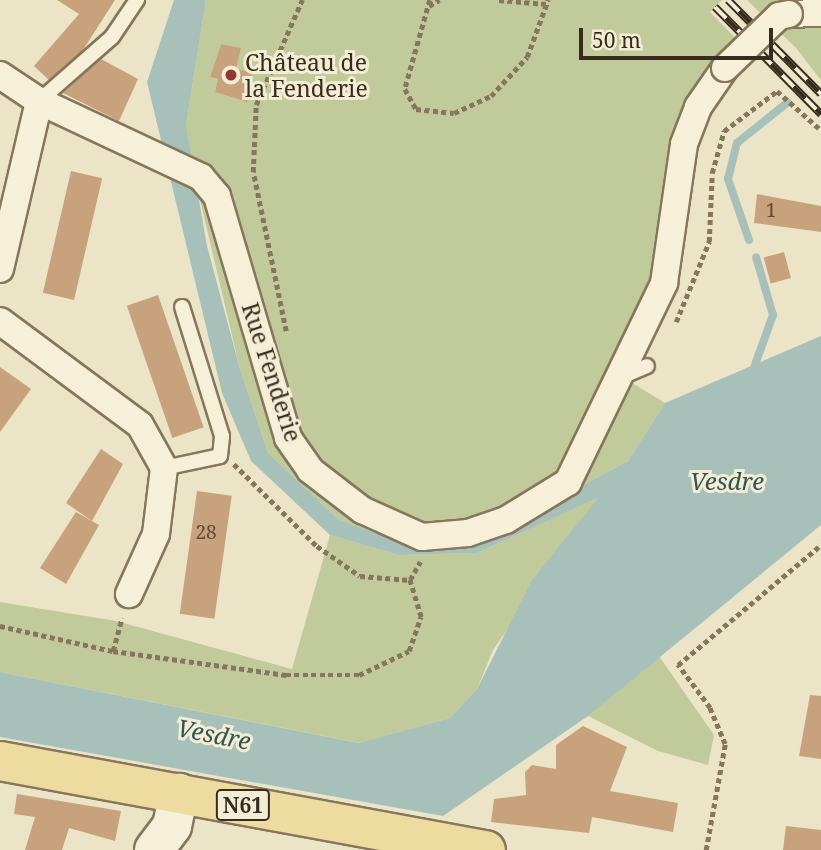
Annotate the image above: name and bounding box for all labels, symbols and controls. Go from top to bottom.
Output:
scale bar [583,14,777,58]
text: 50 m [592,26,641,54]
place label: Château de la Fenderie [245,48,368,102]
marker: Château de la Fenderie [223,67,239,83]
house number: 1 [766,200,776,222]
street label: Rue Fenderie [237,299,307,445]
water label: Vesdre [690,467,764,495]
house number: 28 [195,522,217,544]
water label: Vesdre [175,713,253,755]
road number: N61 [215,788,271,822]

